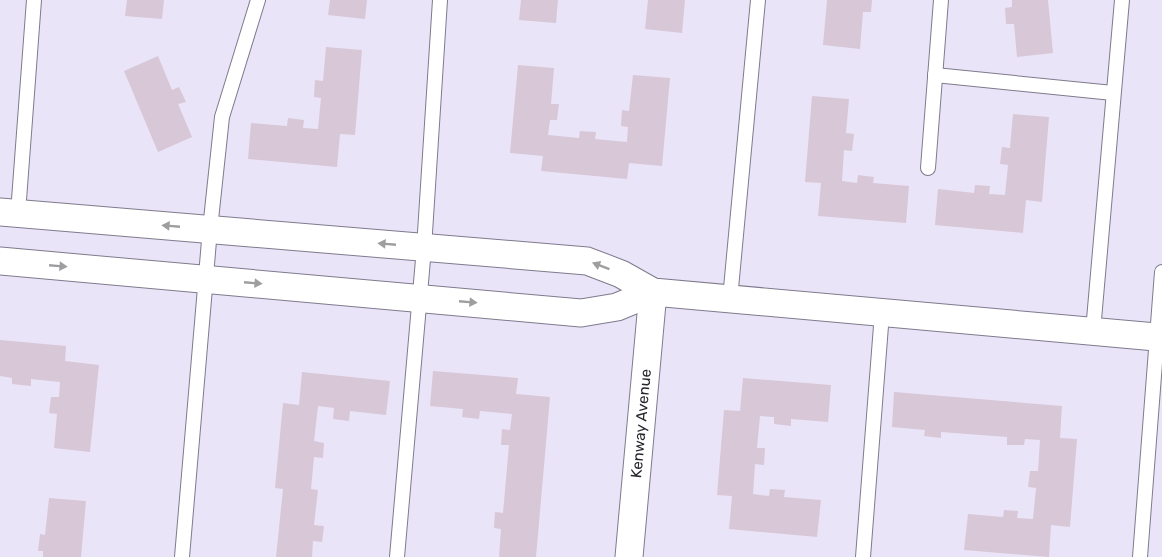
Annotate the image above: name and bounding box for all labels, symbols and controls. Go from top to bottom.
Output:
one-way arrow [162,221,181,230]
one-way arrow [377,239,396,249]
one-way arrow [49,261,68,271]
one-way arrow [592,261,610,271]
one-way arrow [243,279,262,288]
one-way arrow [458,297,477,307]
street label: Kenway Avenue [627,368,655,479]

